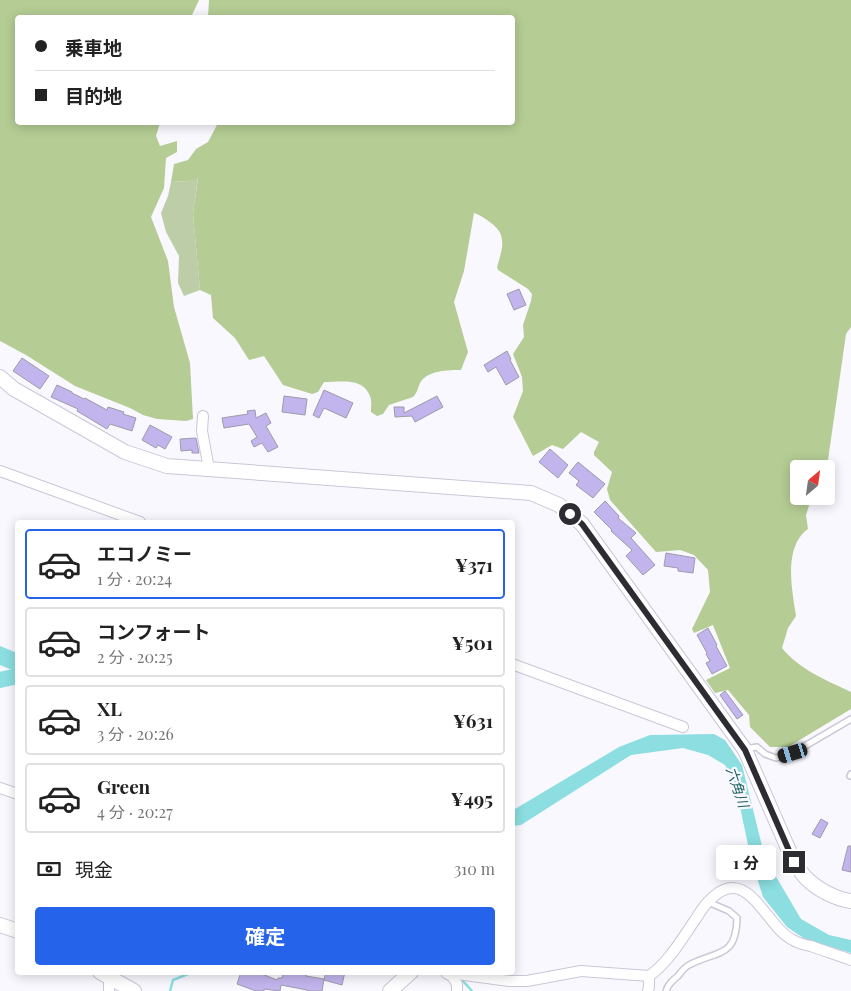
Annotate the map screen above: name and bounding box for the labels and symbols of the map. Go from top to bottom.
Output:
north arrow [790,460,835,505]
route start [559,503,581,525]
car [776,741,809,765]
water label: 六角川 [722,764,754,812]
callout: 1 分 [716,844,776,880]
route end [783,851,805,873]

